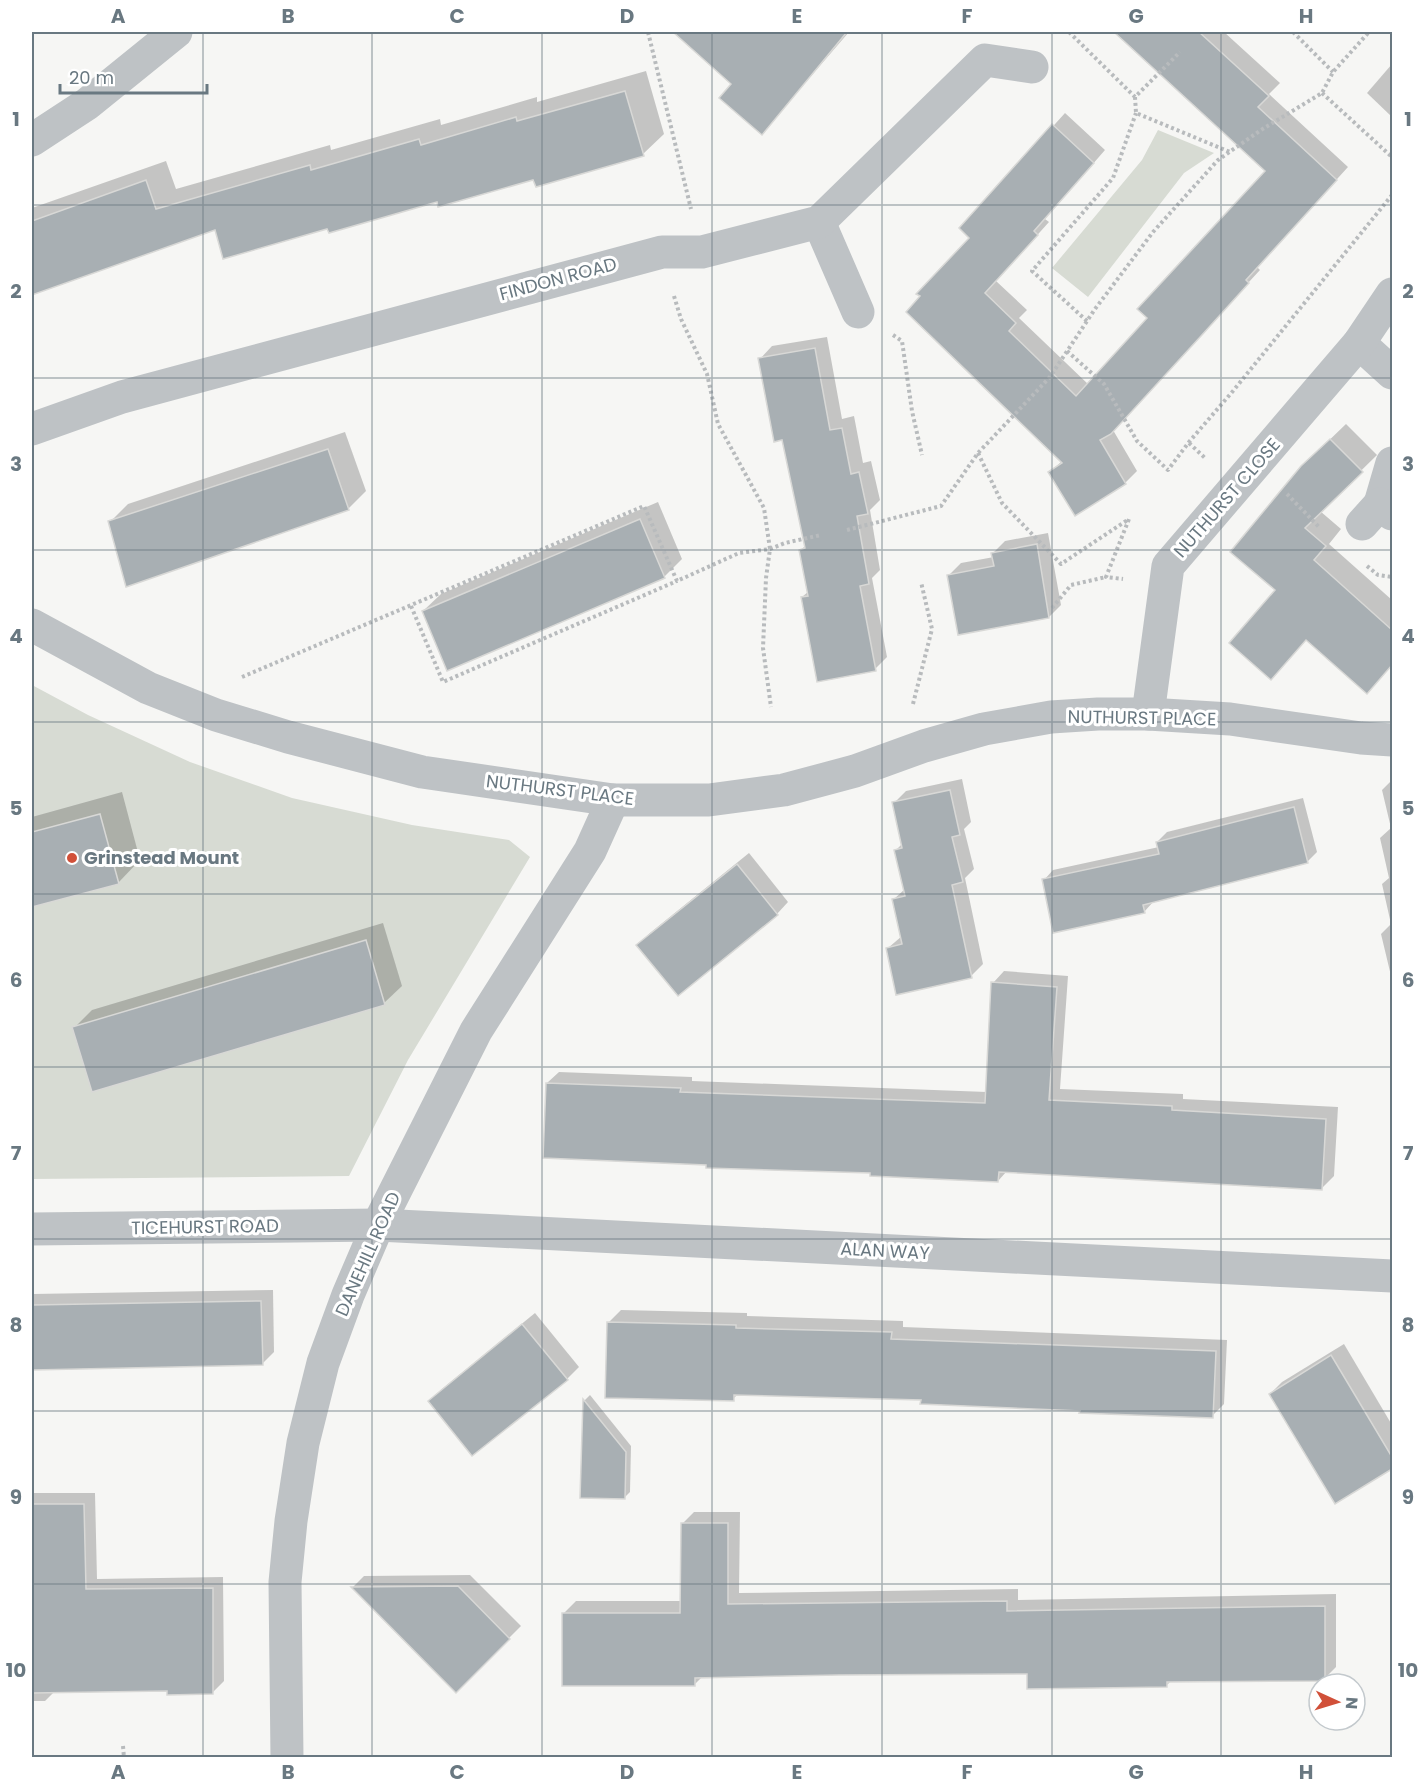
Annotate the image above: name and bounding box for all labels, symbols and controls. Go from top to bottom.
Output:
text: A [111,2,126,30]
text: B [281,2,295,30]
text: C [449,2,465,30]
text: D [620,2,634,30]
text: E [792,2,802,30]
text: F [962,2,973,30]
text: G [1128,2,1144,30]
text: H [1299,2,1313,30]
scale bar [60,57,207,95]
text: 20 m [69,65,114,90]
text: 1 [12,105,20,133]
text: 1 [1404,105,1412,133]
street label: FINDON ROAD [496,251,619,306]
text: 2 [10,277,22,305]
text: 2 [1402,277,1414,305]
street label: NUTHURST CLOSE [1168,433,1286,563]
text: 3 [10,450,22,478]
text: 3 [1402,450,1414,478]
text: 4 [9,622,23,650]
text: 4 [1401,622,1415,650]
street label: NUTHURST PLACE [1067,704,1217,731]
street label: NUTHURST PLACE [485,768,635,811]
text: 5 [10,794,23,822]
text: 5 [1402,794,1415,822]
place label: Grinstead Mount [84,845,239,870]
marker: Grinstead Mount [65,851,79,865]
text: 6 [10,966,22,994]
text: 6 [1402,966,1414,994]
text: 7 [11,1139,22,1167]
text: 7 [1403,1139,1414,1167]
street label: DANEHILL ROAD [329,1188,406,1320]
street label: TICEHURST ROAD [131,1213,279,1240]
street label: ALAN WAY [840,1236,931,1265]
text: 8 [10,1311,22,1339]
text: 8 [1402,1311,1414,1339]
text: 9 [10,1483,22,1511]
text: 9 [1402,1483,1414,1511]
text: 10 [6,1656,26,1684]
text: 10 [1398,1656,1418,1684]
north arrow [1307,1672,1367,1732]
text: N [1340,1696,1363,1710]
text: A [111,1758,126,1786]
text: B [281,1758,295,1786]
text: C [449,1758,465,1786]
text: D [620,1758,634,1786]
text: E [792,1758,802,1786]
text: F [962,1758,973,1786]
text: G [1128,1758,1144,1786]
text: H [1299,1758,1313,1786]

